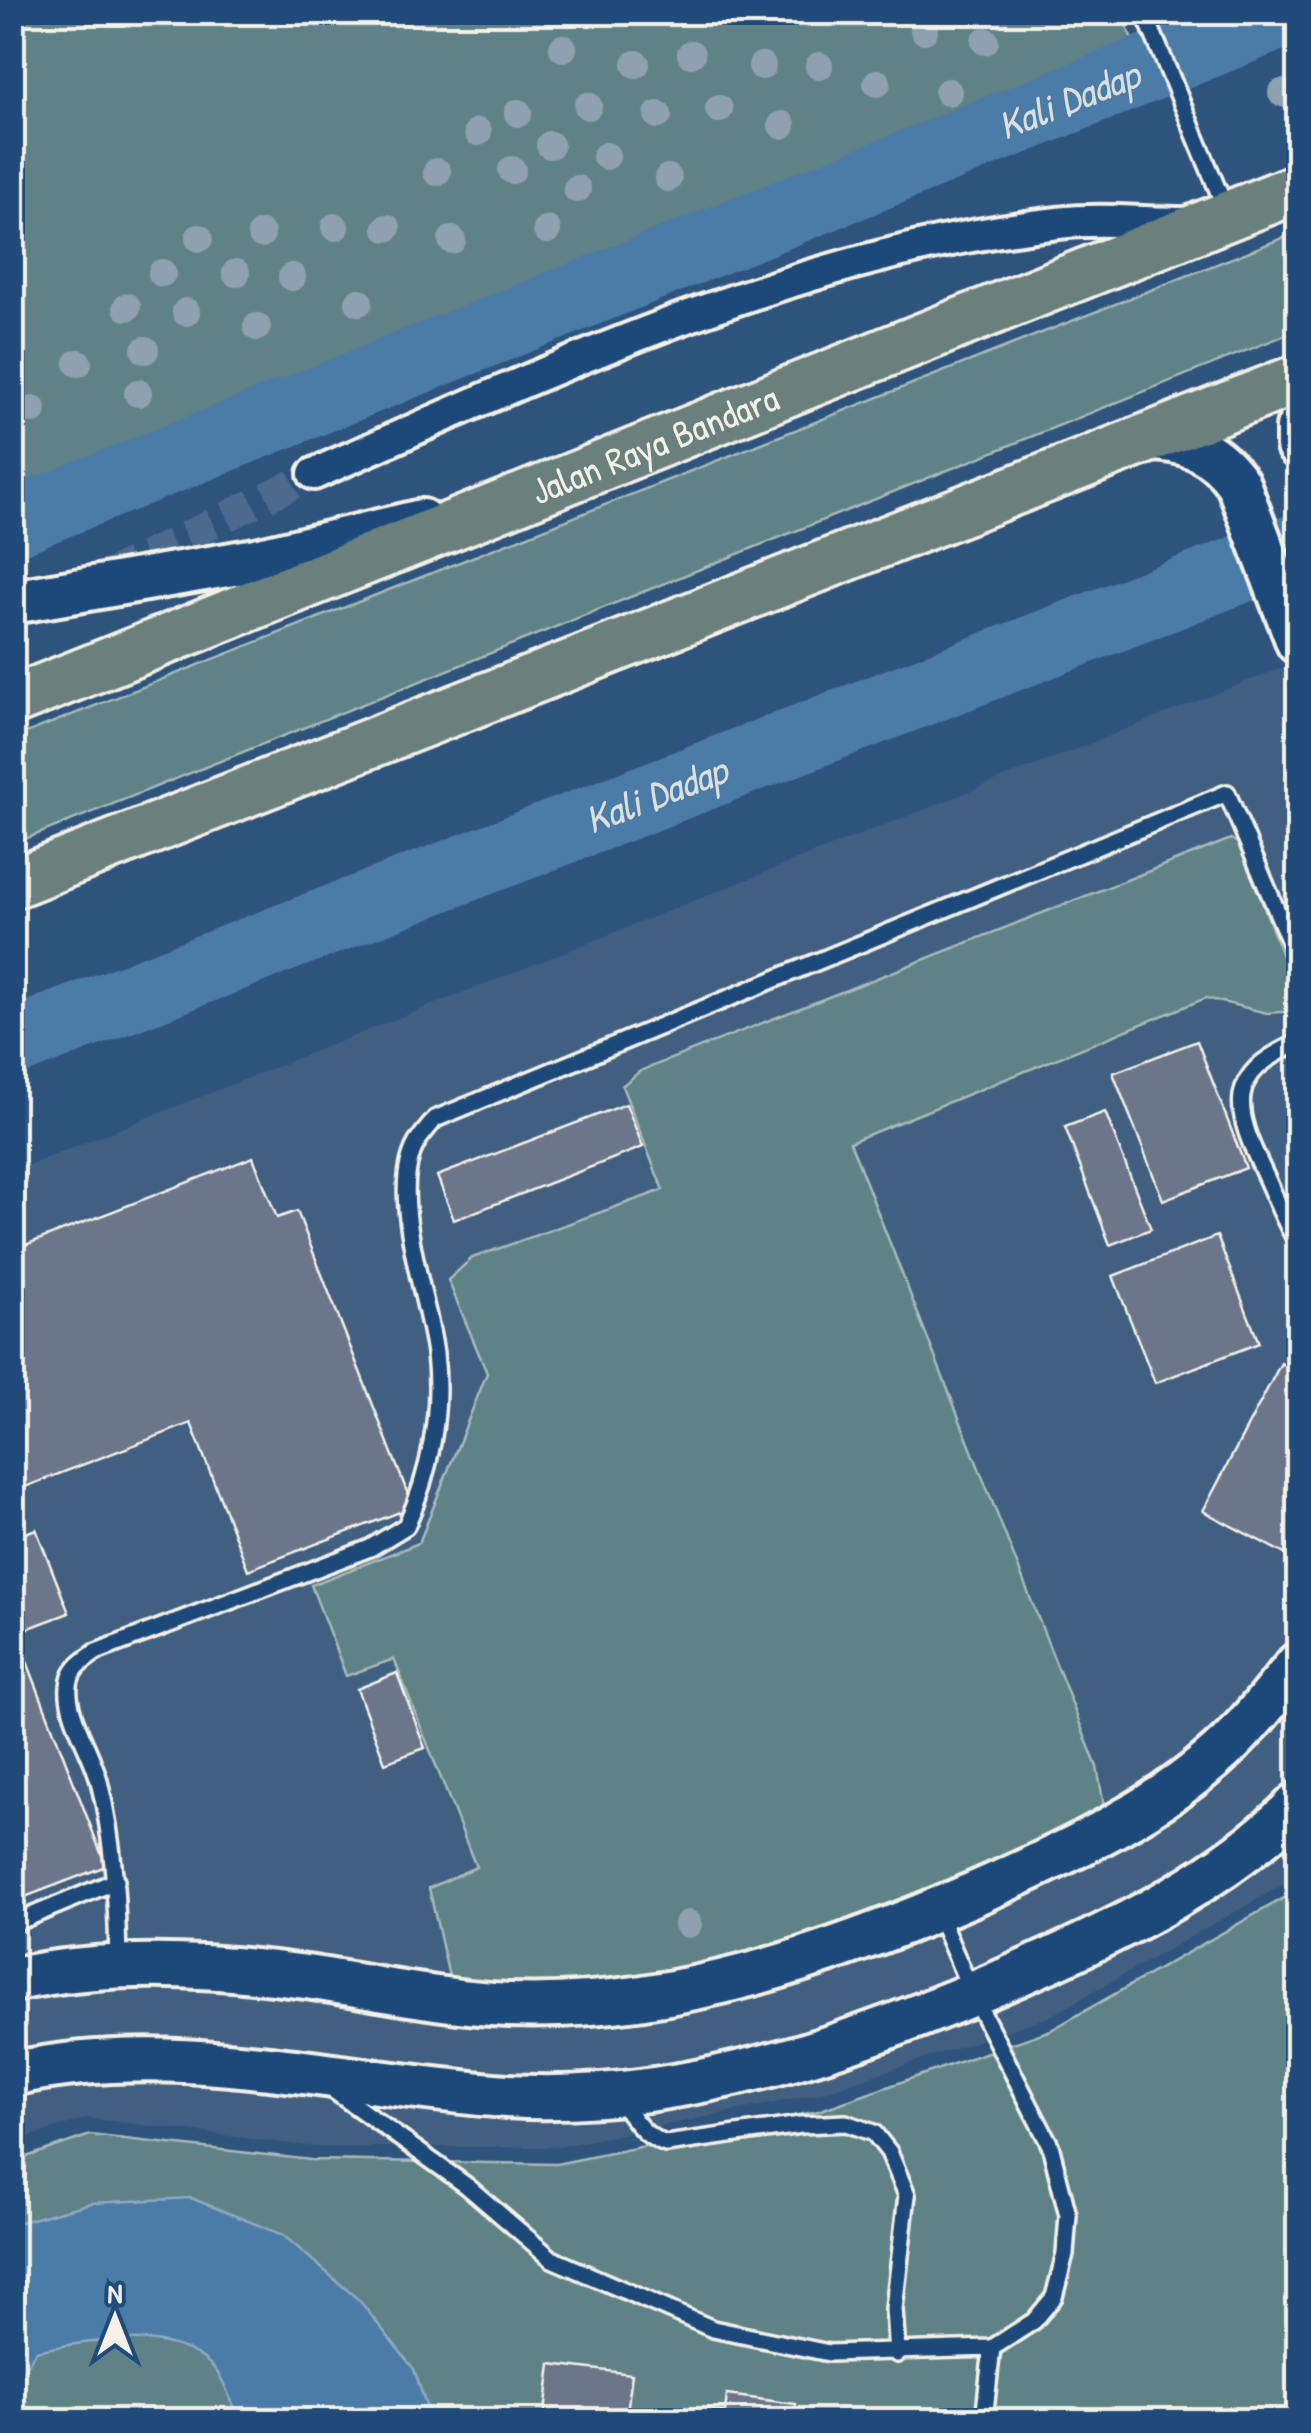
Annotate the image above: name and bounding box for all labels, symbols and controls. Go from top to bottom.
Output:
water label: Kali Dadap [989,45,1150,152]
street label: Jalan Raya Bandara [523,371,786,516]
water label: Kali Dadap [576,741,737,846]
north arrow [65,2268,165,2368]
text: N [108,2274,123,2312]

